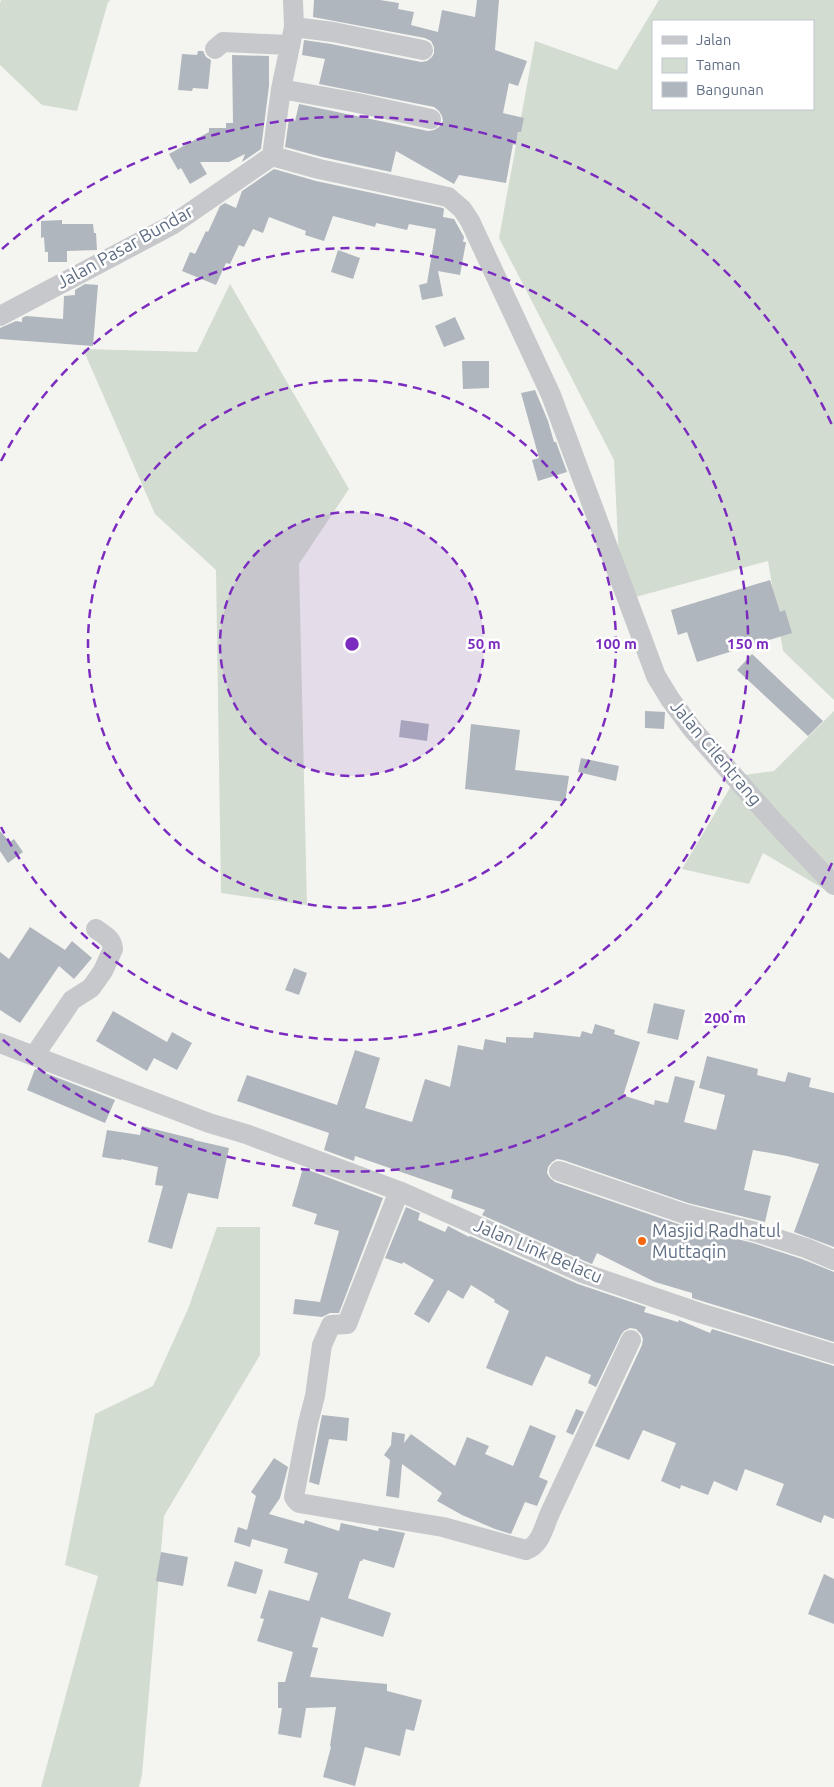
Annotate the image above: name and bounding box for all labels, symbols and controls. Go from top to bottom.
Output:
legend [652,20,814,110]
text: Jalan [696,31,731,48]
text: Taman [696,56,741,73]
text: Bangunan [696,81,764,98]
street label: Jalan Pasar Bundar [53,200,196,292]
centre of rings [343,635,361,653]
text: 50 m [467,635,501,652]
text: 100 m [595,635,637,652]
text: 150 m [727,635,769,652]
street label: Jalan Cilentrang [667,696,766,809]
text: 200 m [704,1009,746,1026]
street label: Jalan Link Belacu [471,1214,606,1286]
place label: Masjid Radhatul Muttaqin [652,1220,781,1261]
marker: Masjid Radhatul Muttaqin [636,1235,648,1247]

